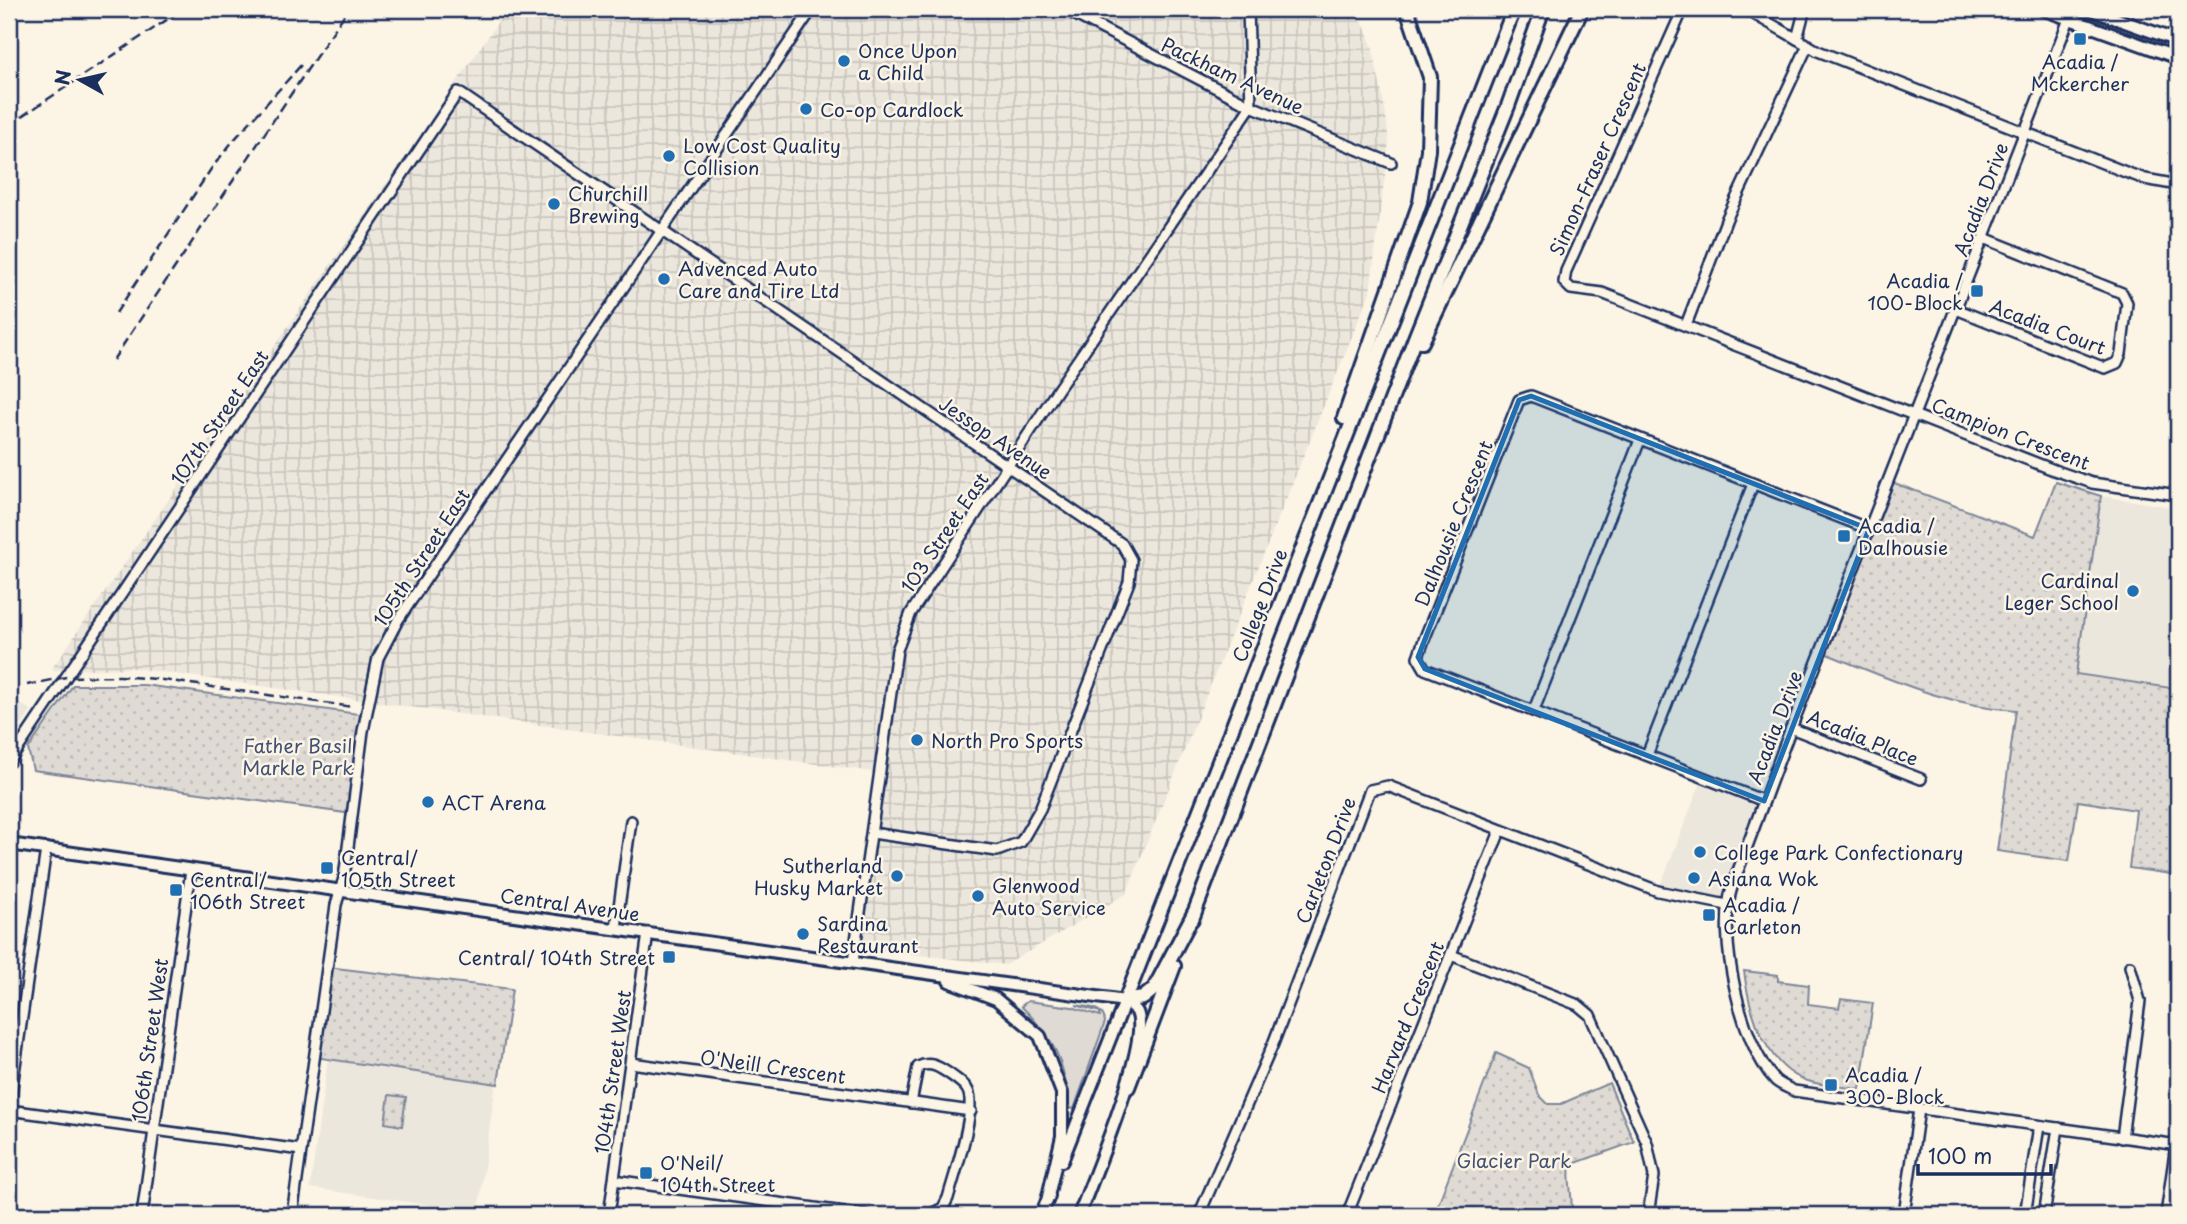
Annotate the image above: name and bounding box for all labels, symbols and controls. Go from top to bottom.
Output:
street label: Packham Avenue [1157,30,1309,120]
marker: Acadia / Mckercher [2072,31,2088,47]
place label: Once Upon a Child [858,36,958,86]
north arrow [46,46,116,116]
place label: Acadia / Mckercher [2031,47,2129,97]
marker: Once Upon a Child [836,53,852,69]
street label: Simon-Fraser Crescent [1542,58,1652,260]
text: N [47,68,77,87]
place label: Co-op Cardlock [820,95,964,123]
marker: Co-op Cardlock [798,101,814,117]
place label: Low Cost Quality Collision [683,131,841,181]
street label: Acadia Drive [1945,138,2015,260]
marker: Low Cost Quality Collision [661,148,677,164]
place label: Churchill Brewing [568,179,648,229]
marker: Churchill Brewing [546,196,562,212]
place label: Advenced Auto Care and Tire Ltd [678,254,839,304]
place label: Acadia / 100-Block [1868,266,1963,316]
marker: Advenced Auto Care and Tire Ltd [656,271,672,287]
marker: Acadia / 100-Block [1969,283,1985,299]
street label: Acadia Court [1986,291,2110,361]
street label: 107th Street East [163,344,275,490]
street label: Jessop Avenue [934,389,1058,485]
street label: Campion Crescent [1928,390,2094,476]
street label: Dalhousie Crescent [1407,436,1499,610]
street label: 103 Street East [893,466,995,598]
street label: 105th Street East [366,483,476,631]
place label: Acadia / Dalhousie [1858,511,1948,561]
marker: Acadia / Dalhousie [1836,528,1852,544]
street label: College Drive [1224,544,1294,666]
place label: Cardinal Leger School [2004,566,2119,616]
marker: Cardinal Leger School [2125,583,2141,599]
street label: Acadia Drive [1739,666,1809,788]
street label: Acadia Place [1803,702,1923,772]
place label: North Pro Sports [931,726,1083,754]
park label: Father Basil Markle Park [242,731,354,781]
marker: North Pro Sports [909,732,925,748]
place label: ACT Arena [442,788,546,816]
street label: Carleton Drive [1288,793,1362,927]
marker: ACT Arena [420,794,436,810]
place label: College Park Confectionary [1714,838,1963,866]
place label: Central/ 105th Street [341,843,456,893]
marker: College Park Confectionary [1692,844,1708,860]
place label: Sutherland Husky Market [754,851,883,901]
marker: Central/ 105th Street [319,860,335,876]
place label: Asiana Wok [1708,864,1818,892]
place label: Central/ 106th Street [190,865,305,915]
marker: Sutherland Husky Market [889,868,905,884]
marker: Asiana Wok [1686,870,1702,886]
place label: Glenwood Auto Service [992,871,1106,921]
street label: Central Avenue [498,880,642,928]
marker: Central/ 106th Street [168,882,184,898]
marker: Glenwood Auto Service [970,888,986,904]
place label: Acadia / Carleton [1723,890,1801,940]
marker: Acadia / Carleton [1701,907,1717,923]
place label: Sardina Restaurant [817,909,919,959]
marker: Sardina Restaurant [795,926,811,942]
street label: Harvard Crescent [1364,937,1450,1097]
place label: Central/ 104th Street [458,943,655,971]
marker: Central/ 104th Street [661,949,677,965]
street label: 106th Street West [124,956,174,1124]
street label: 104th Street West [587,988,637,1156]
street label: O'Neill Crescent [698,1042,848,1090]
place label: Acadia / 300-Block [1845,1060,1945,1110]
marker: Acadia / 300-Block [1823,1077,1839,1093]
scale bar [1918,1133,2050,1177]
text: 100 m [1928,1139,1992,1171]
park label: Glacier Park [1456,1146,1572,1174]
place label: O'Neil/ 104th Street [660,1148,775,1198]
marker: O'Neil/ 104th Street [638,1165,654,1181]

